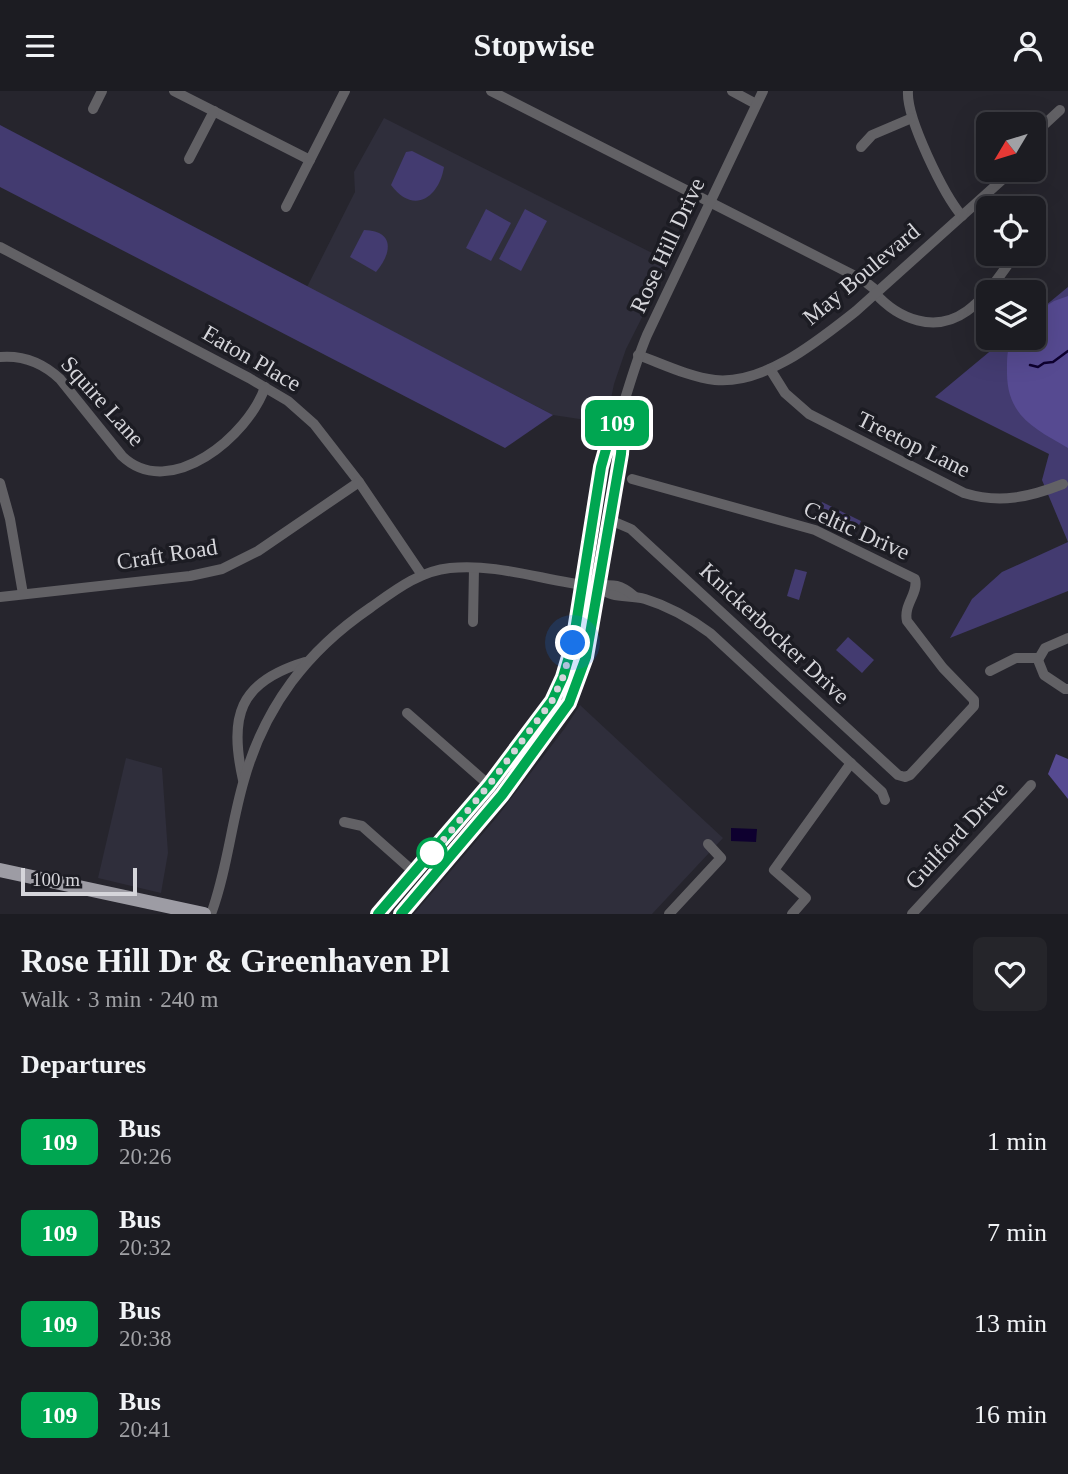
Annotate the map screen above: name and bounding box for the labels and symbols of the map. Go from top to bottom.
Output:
north arrow [976,112,1046,182]
street label: Rose Hill Drive [625,174,710,316]
street label: May Boulevard [798,218,925,330]
street label: Eaton Place [198,320,305,397]
street label: Squire Lane [56,351,149,451]
line badge: 109 [577,400,657,446]
street label: Treetop Lane [853,406,974,483]
street label: Celtic Drive [800,496,914,565]
street label: Craft Road [115,534,220,575]
street label: Knickerbocker Drive [695,558,854,709]
your location [555,625,590,660]
street label: Guilford Drive [900,777,1012,894]
unlabelled marker [417,838,447,868]
scale bar [21,865,136,897]

